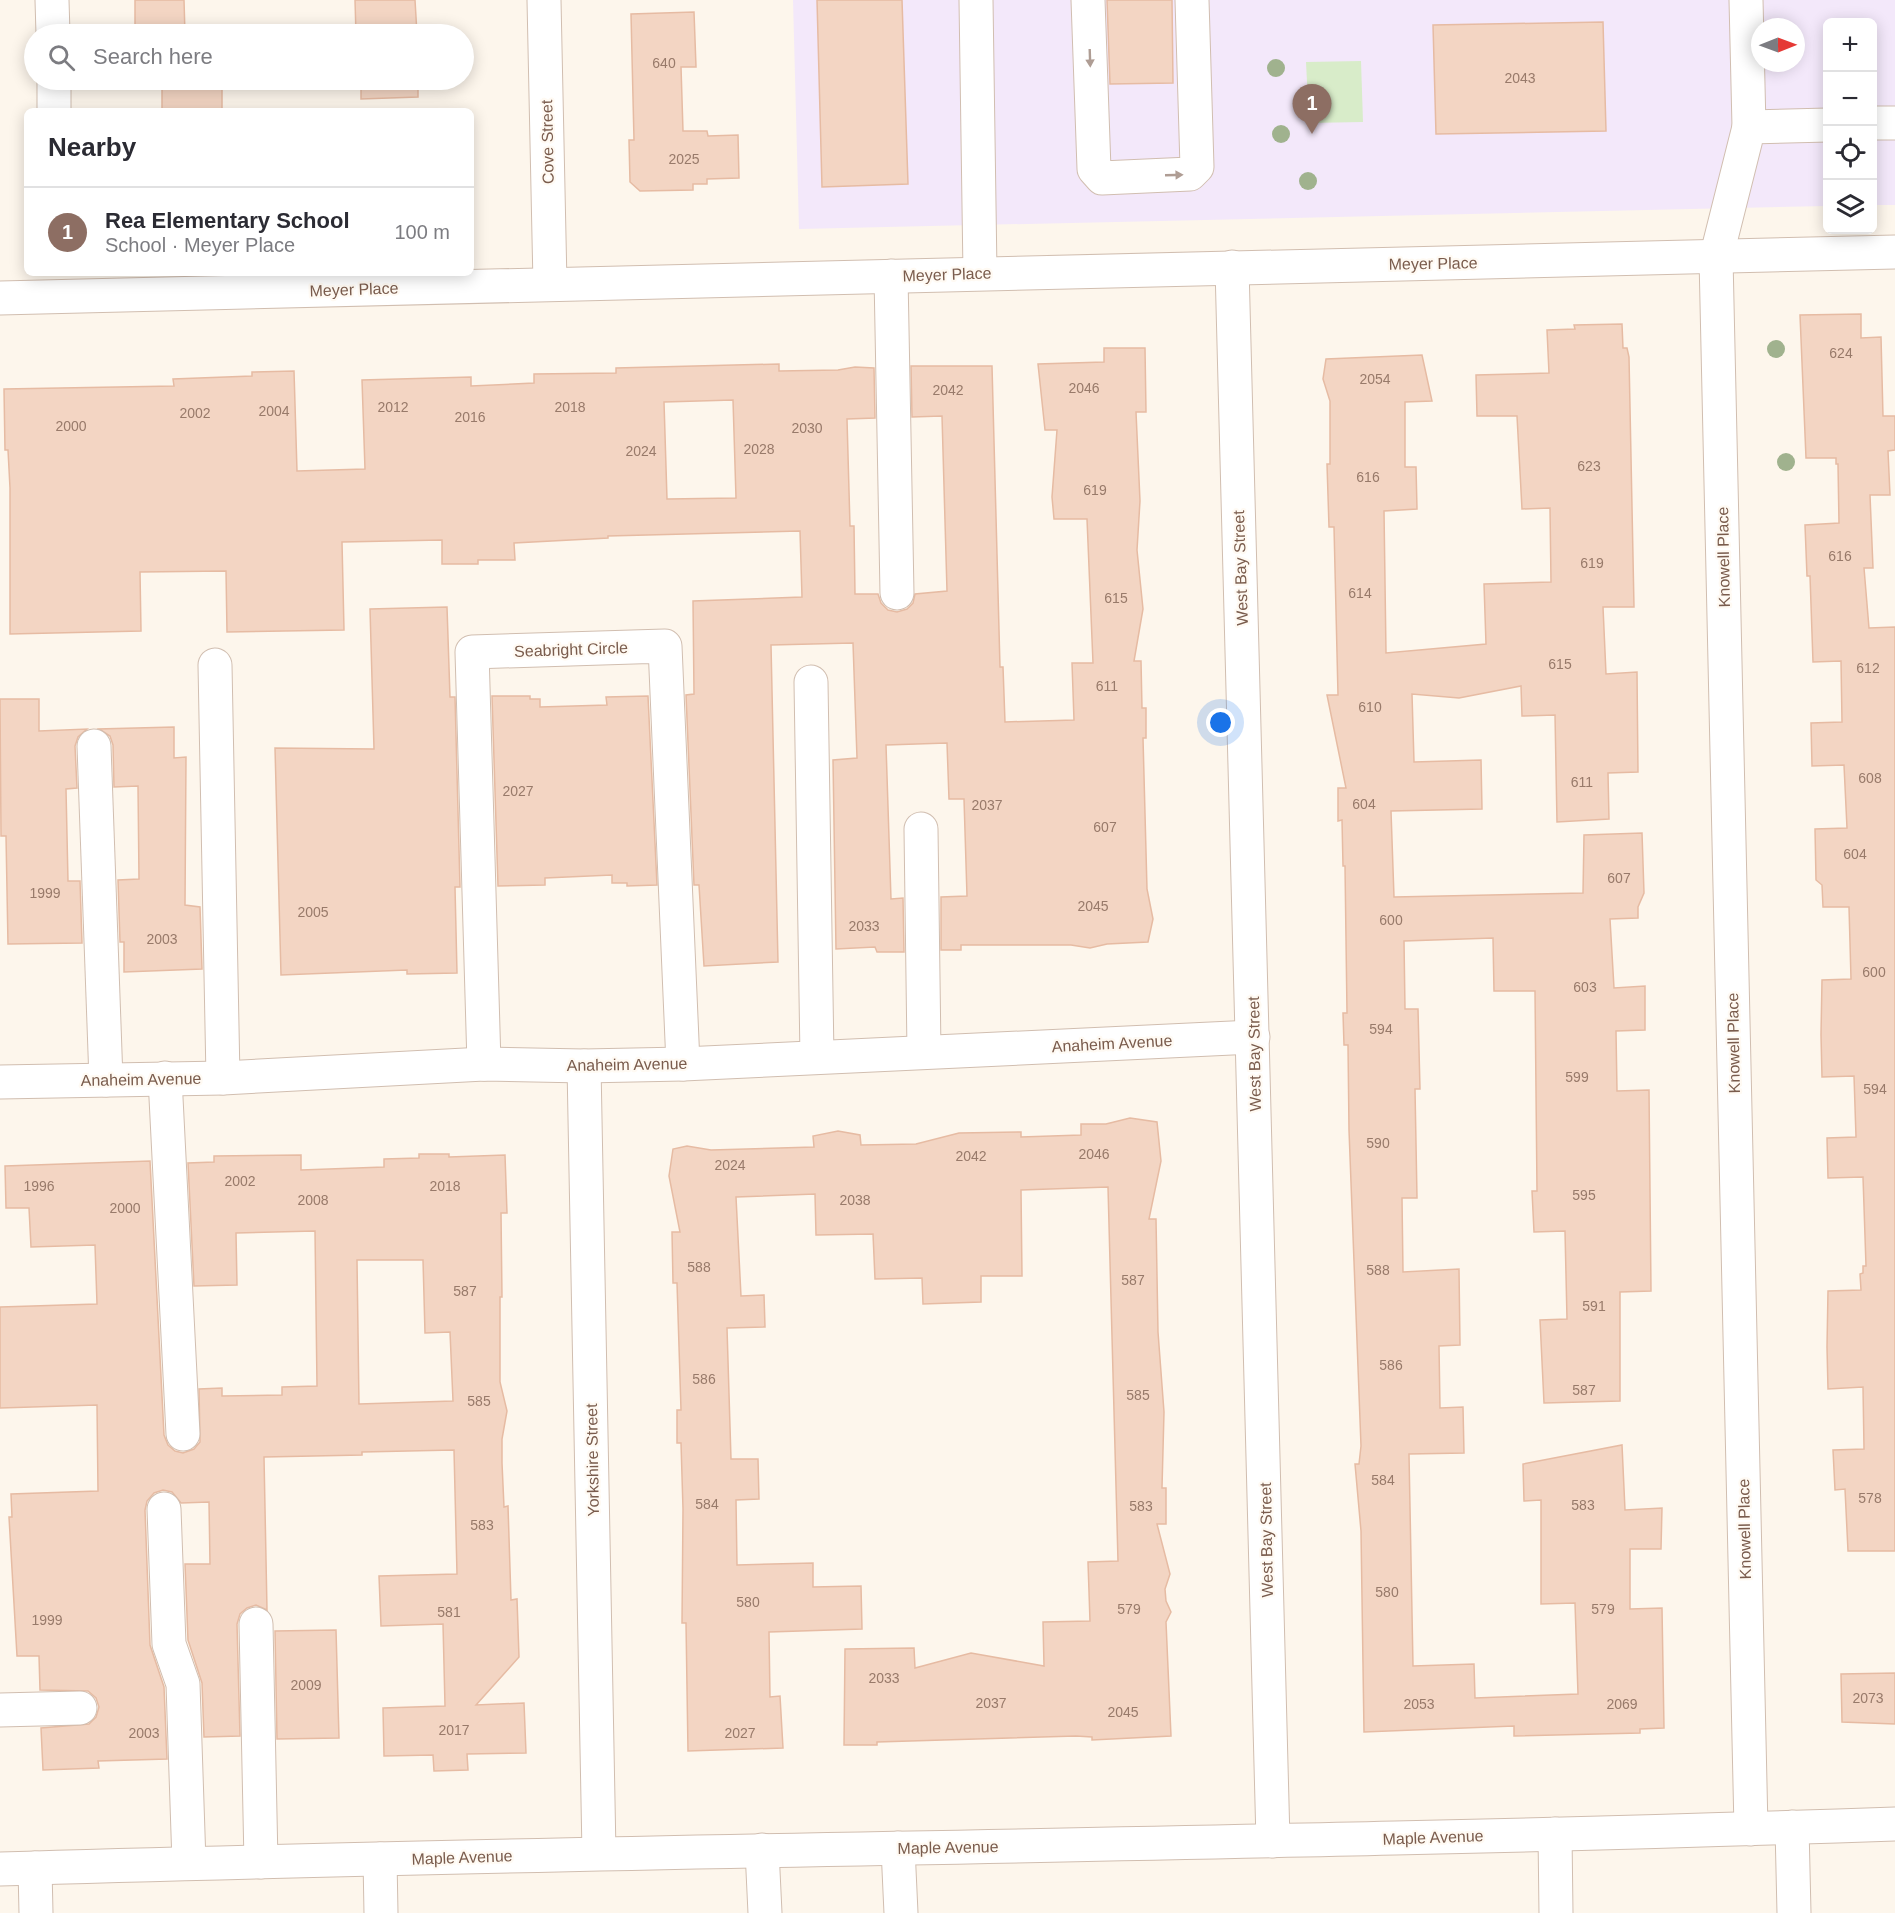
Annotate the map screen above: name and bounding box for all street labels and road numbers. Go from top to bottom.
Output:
street label: Cove Street [538,99,557,184]
street label: Meyer Place [1388,254,1478,273]
street label: Meyer Place [902,264,992,285]
street label: Meyer Place [309,279,399,300]
street label: Knowell Place [1714,506,1733,607]
street label: West Bay Street [1230,510,1251,626]
street label: Seabright Circle [514,639,628,660]
street label: Knowell Place [1724,992,1743,1093]
street label: West Bay Street [1245,996,1264,1112]
street label: Anaheim Avenue [1051,1032,1173,1055]
street label: Anaheim Avenue [567,1055,688,1074]
street label: Anaheim Avenue [81,1070,202,1089]
street label: Yorkshire Street [583,1403,602,1517]
street label: Knowell Place [1735,1478,1754,1579]
street label: West Bay Street [1257,1482,1276,1598]
street label: Maple Avenue [1382,1827,1484,1848]
street label: Maple Avenue [897,1838,999,1857]
street label: Maple Avenue [411,1847,513,1868]

